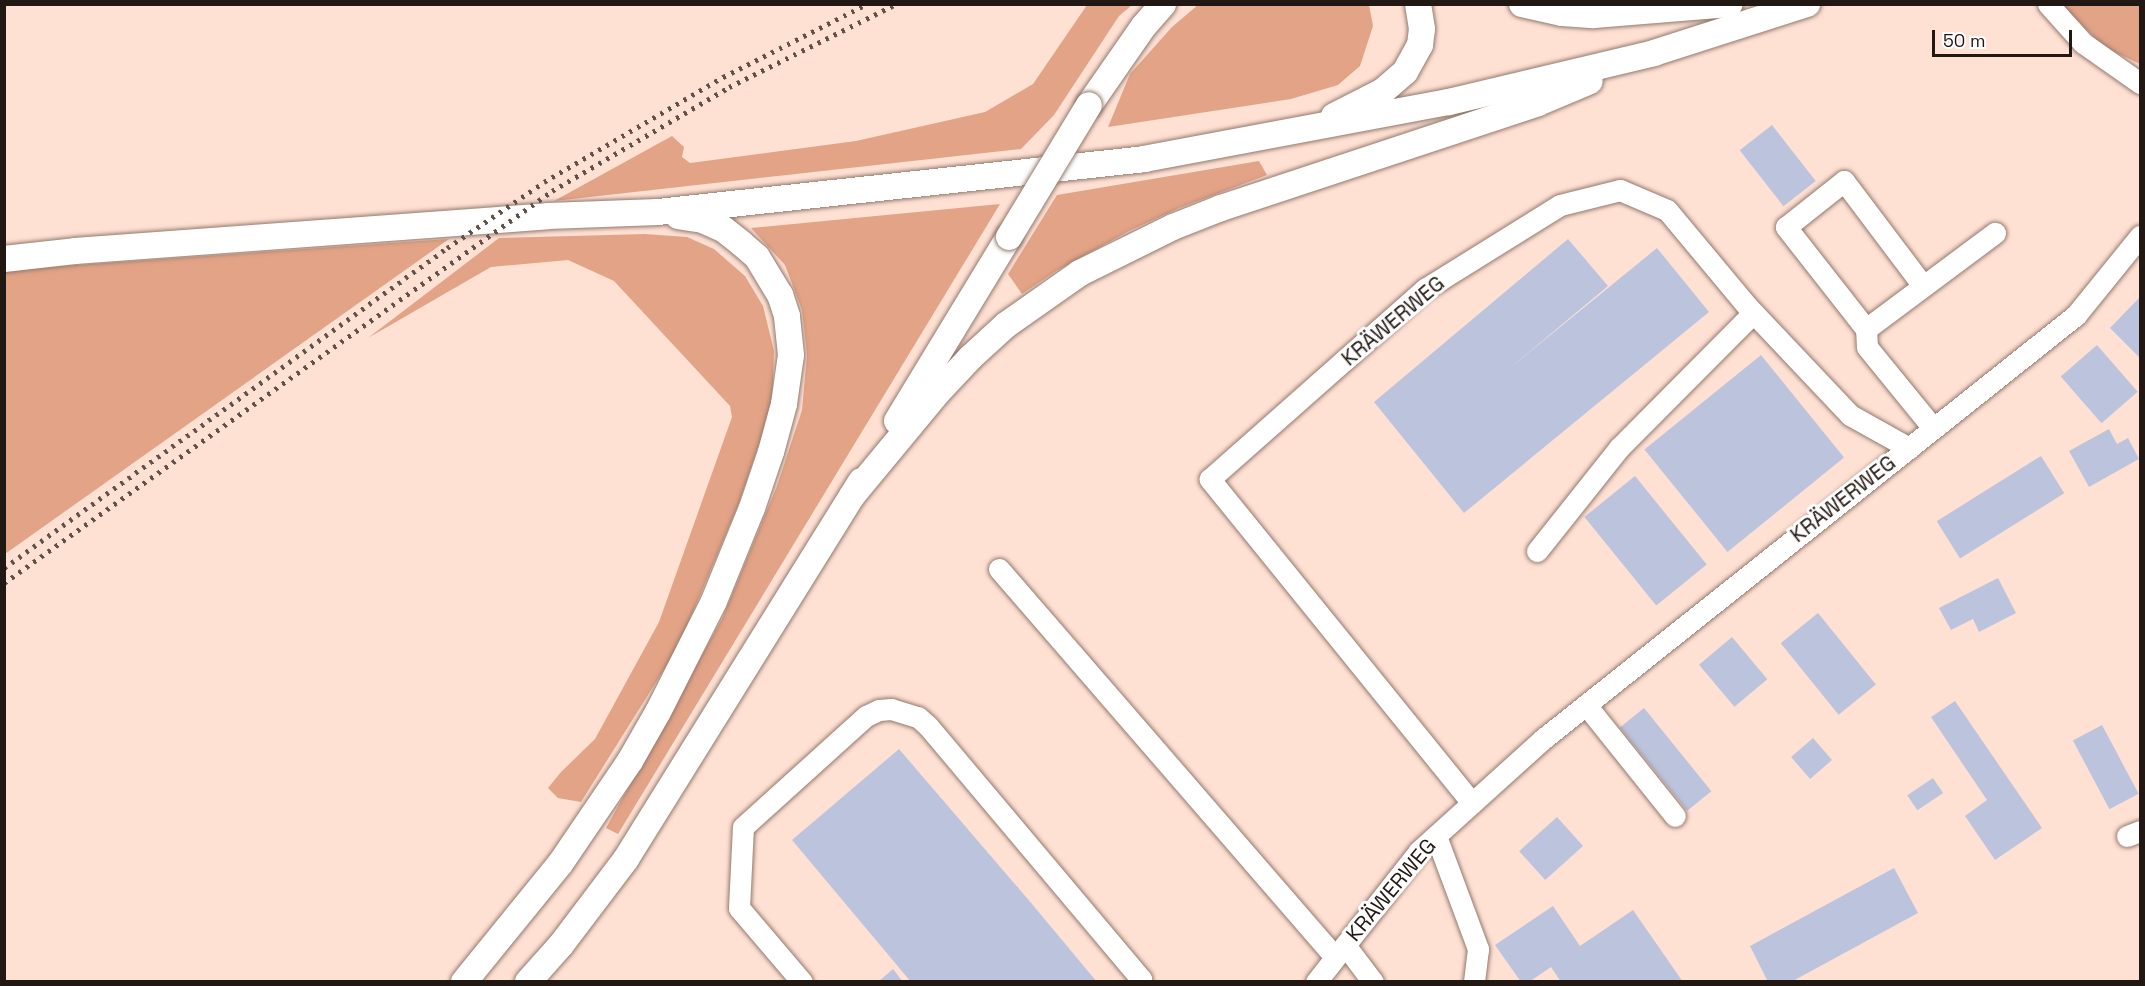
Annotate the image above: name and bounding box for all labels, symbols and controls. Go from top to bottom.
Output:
scale bar [1935,18,2074,56]
text: 50 m [1943,29,1985,52]
street label: KRÄWERWEG [1337,271,1449,371]
street label: KRÄWERWEG [1785,450,1901,548]
street label: KRÄWERWEG [1341,834,1441,946]

